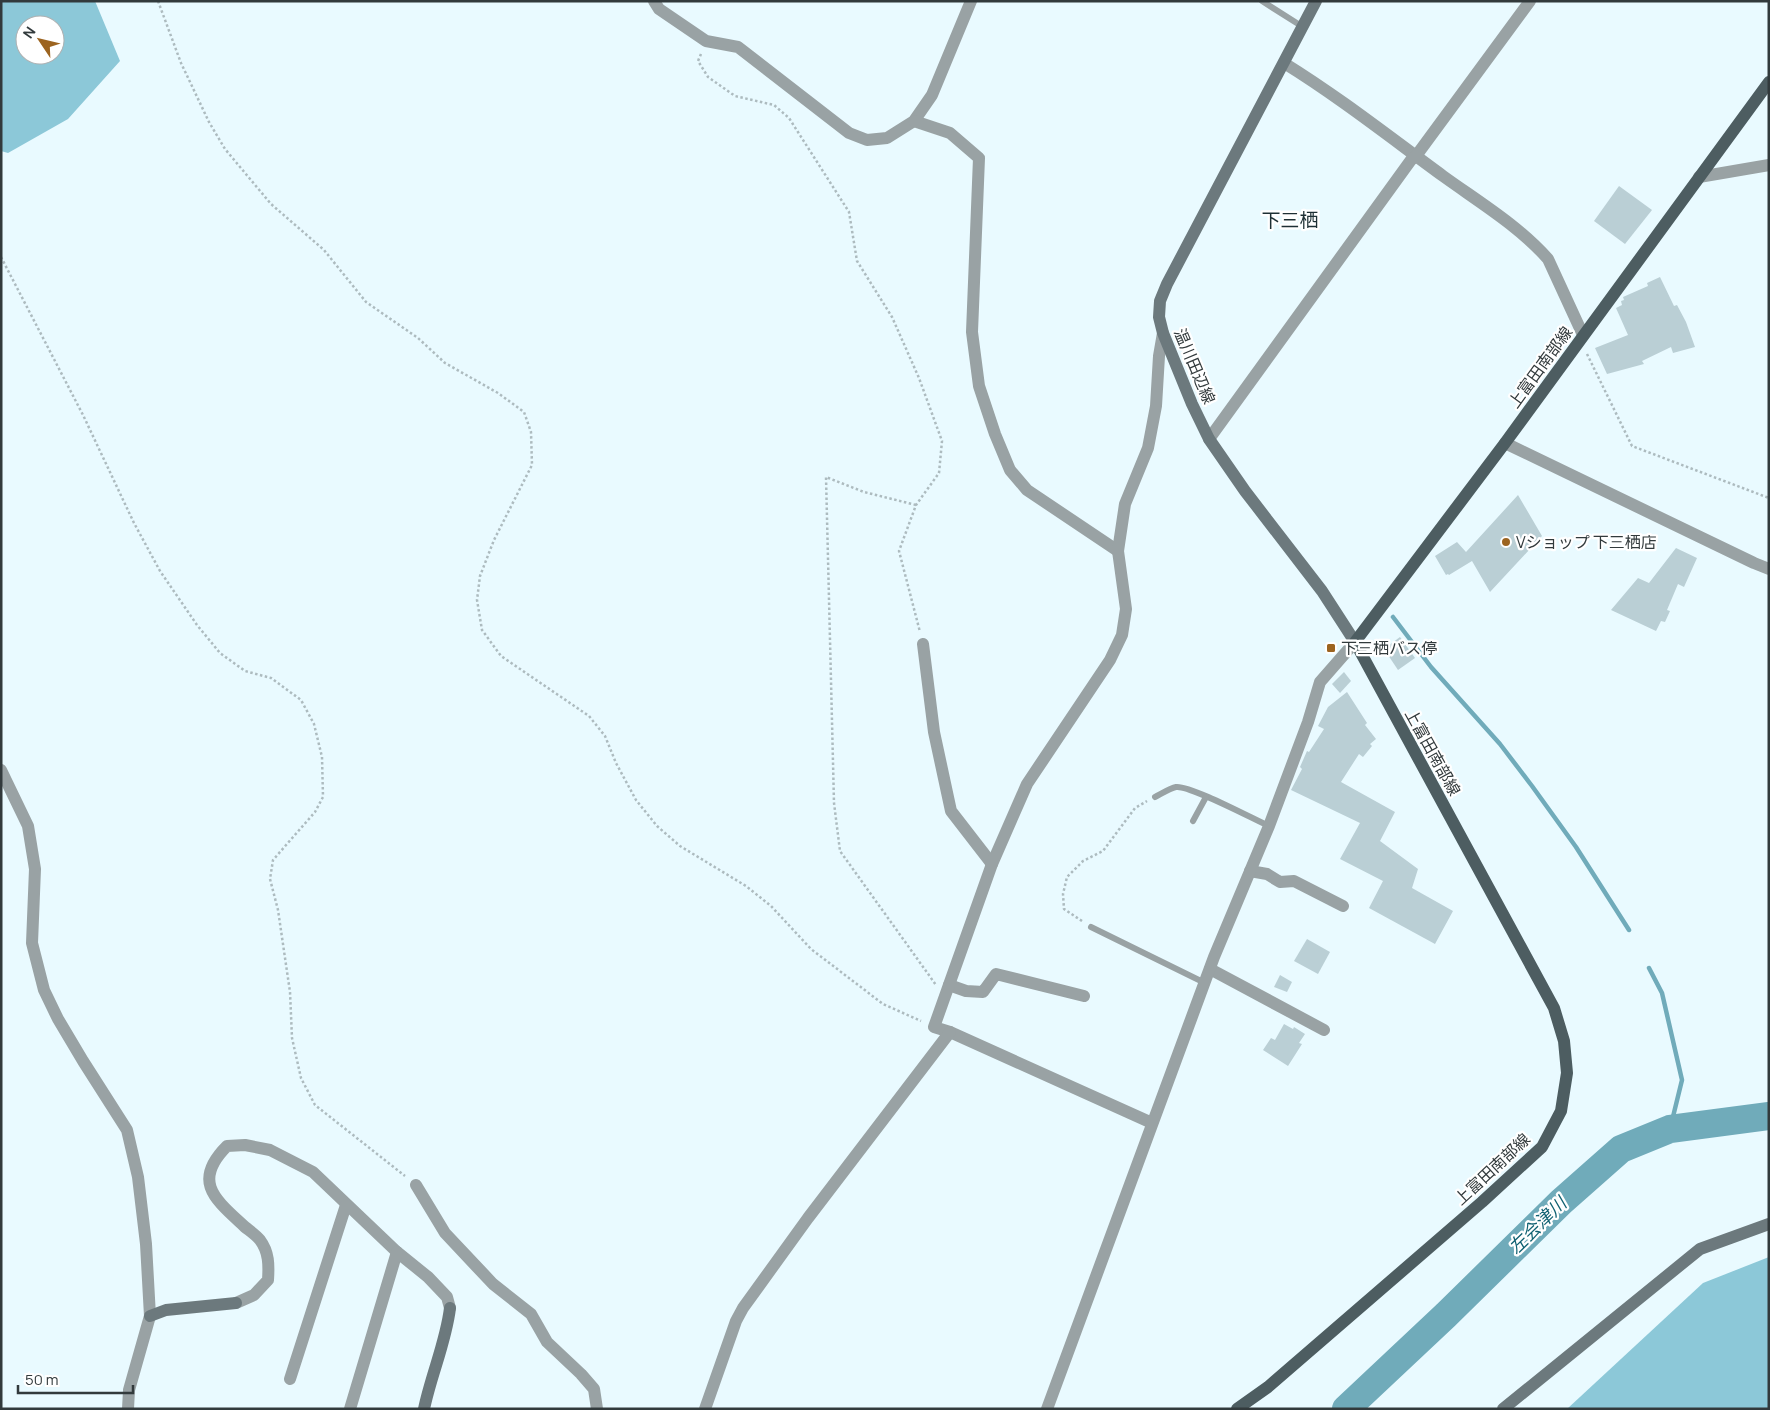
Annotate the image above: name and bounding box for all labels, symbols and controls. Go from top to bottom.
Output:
north arrow [15,15,65,65]
text: N [18,23,40,42]
district label: 下三栖 [1261,207,1319,233]
street label: 上富田南部線 [1503,322,1577,412]
street label: 温川田辺線 [1169,325,1221,407]
place label: Vショップ 下三栖店 [1516,531,1657,553]
marker: Vショップ 下三栖店 [1500,536,1512,548]
place label: 下三栖バス停 [1341,637,1437,659]
marker: 下三栖バス停 [1325,642,1337,654]
street label: 上富田南部線 [1400,705,1466,799]
street label: 上富田南部線 [1449,1128,1535,1210]
water label: 左会津川 [1503,1190,1573,1259]
scale bar [18,1362,132,1394]
text: 50 m [25,1369,59,1390]

